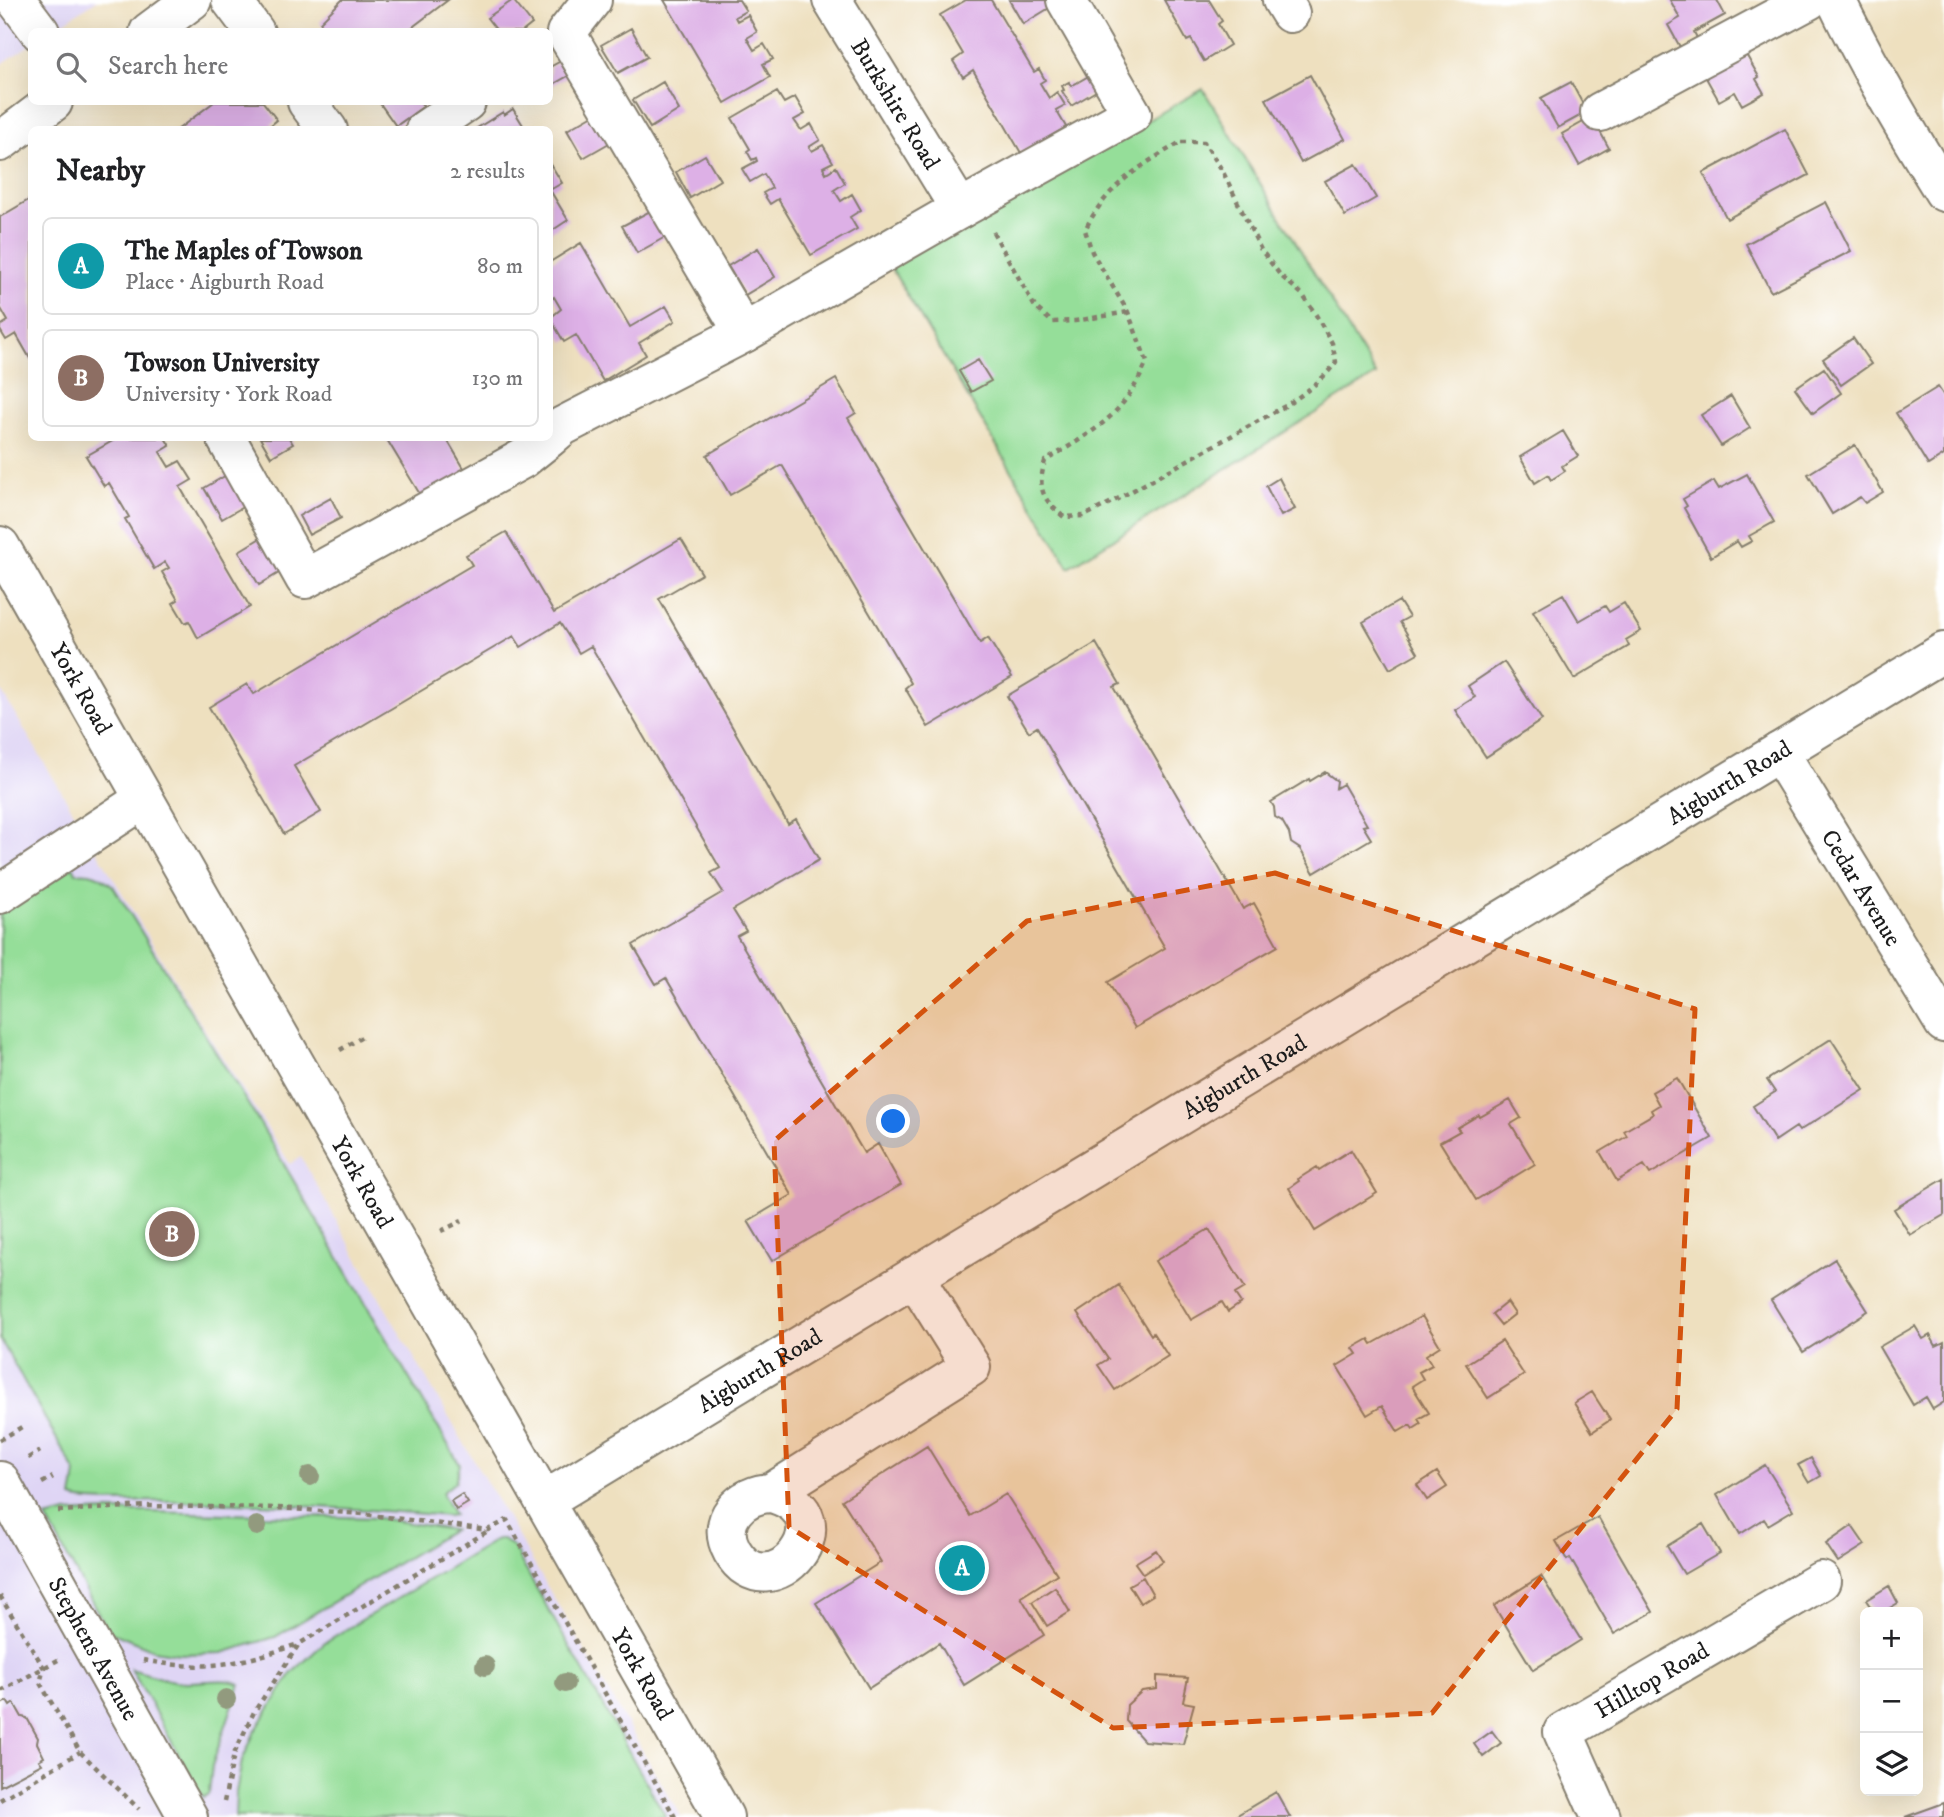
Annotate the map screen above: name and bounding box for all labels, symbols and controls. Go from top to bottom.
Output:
search box [28,28,553,105]
street label: Burkshire Road [843,34,946,176]
icon: search [52,48,90,86]
text: Search here [108,50,228,83]
text: Nearby [56,153,145,190]
text: 2 results [450,157,525,186]
text: The Maples of Towson [125,235,363,268]
text: A [74,252,88,281]
text: 80 m [477,252,523,281]
text: Place · Aigburth Road [125,268,324,297]
text: Towson University [125,347,319,380]
text: B [74,364,88,393]
text: 130 m [471,364,523,393]
text: University · York Road [125,380,332,409]
street label: York Road [42,638,118,740]
street label: Aigburth Road [1662,734,1797,832]
street label: Cedar Avenue [1814,824,1908,952]
street label: Aigburth Road [1177,1028,1313,1126]
your location [876,1104,910,1138]
street label: York Road [323,1131,399,1234]
pin: B [149,1208,195,1260]
street label: Aigburth Road [692,1322,828,1420]
pin: A [939,1542,985,1594]
street label: Stephens Avenue [41,1572,145,1726]
map controls [1860,1607,1923,1796]
button: + [1860,1607,1923,1670]
street label: York Road [604,1623,680,1726]
street label: Hilltop Road [1590,1636,1715,1726]
button: − [1860,1670,1923,1733]
button: layers [1860,1733,1923,1796]

